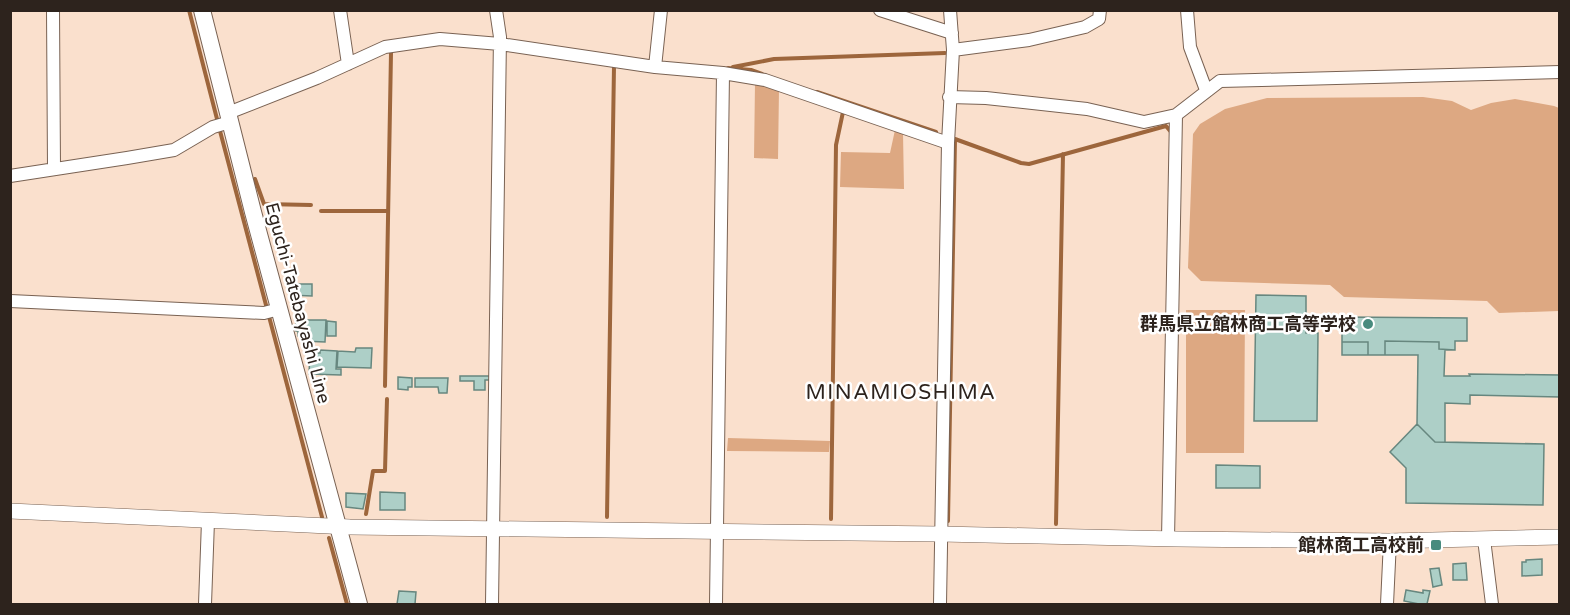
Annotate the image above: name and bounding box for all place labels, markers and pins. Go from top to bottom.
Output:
place label: 群馬県立館林商工高等学校 [1140,313,1356,335]
marker: 群馬県立館林商工高等学校 [1361,317,1375,331]
place label: 館林商工高校前 [1298,534,1424,556]
marker: 館林商工高校前 [1429,538,1443,552]

